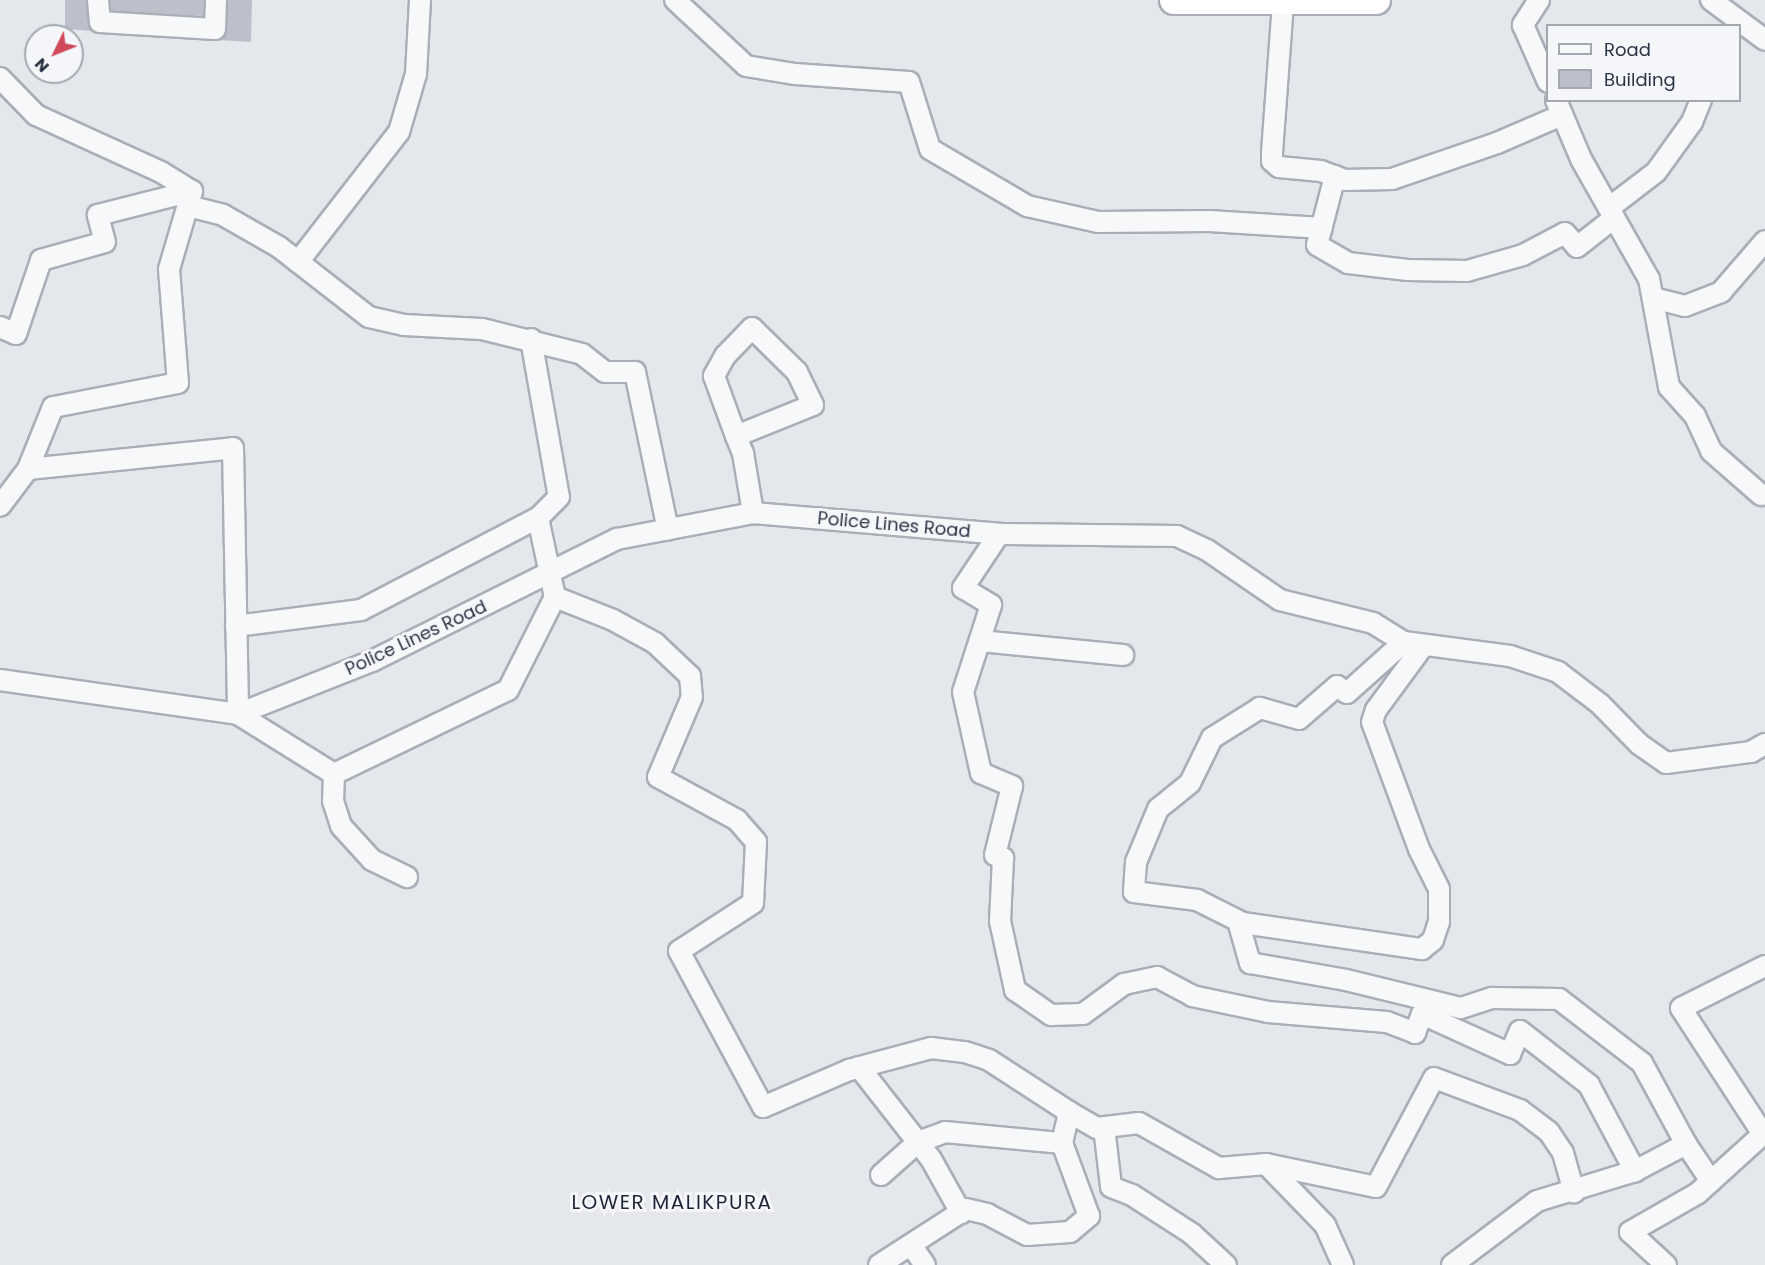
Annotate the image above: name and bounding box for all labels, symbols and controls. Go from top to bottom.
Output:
north arrow [24,24,84,84]
legend [1546,24,1741,102]
text: Road [1604,37,1651,62]
text: N [29,53,54,78]
text: Building [1604,67,1676,92]
street label: Police Lines Road [817,508,971,542]
street label: Police Lines Road [342,596,490,680]
district label: LOWER MALIKPURA [571,1190,773,1214]

